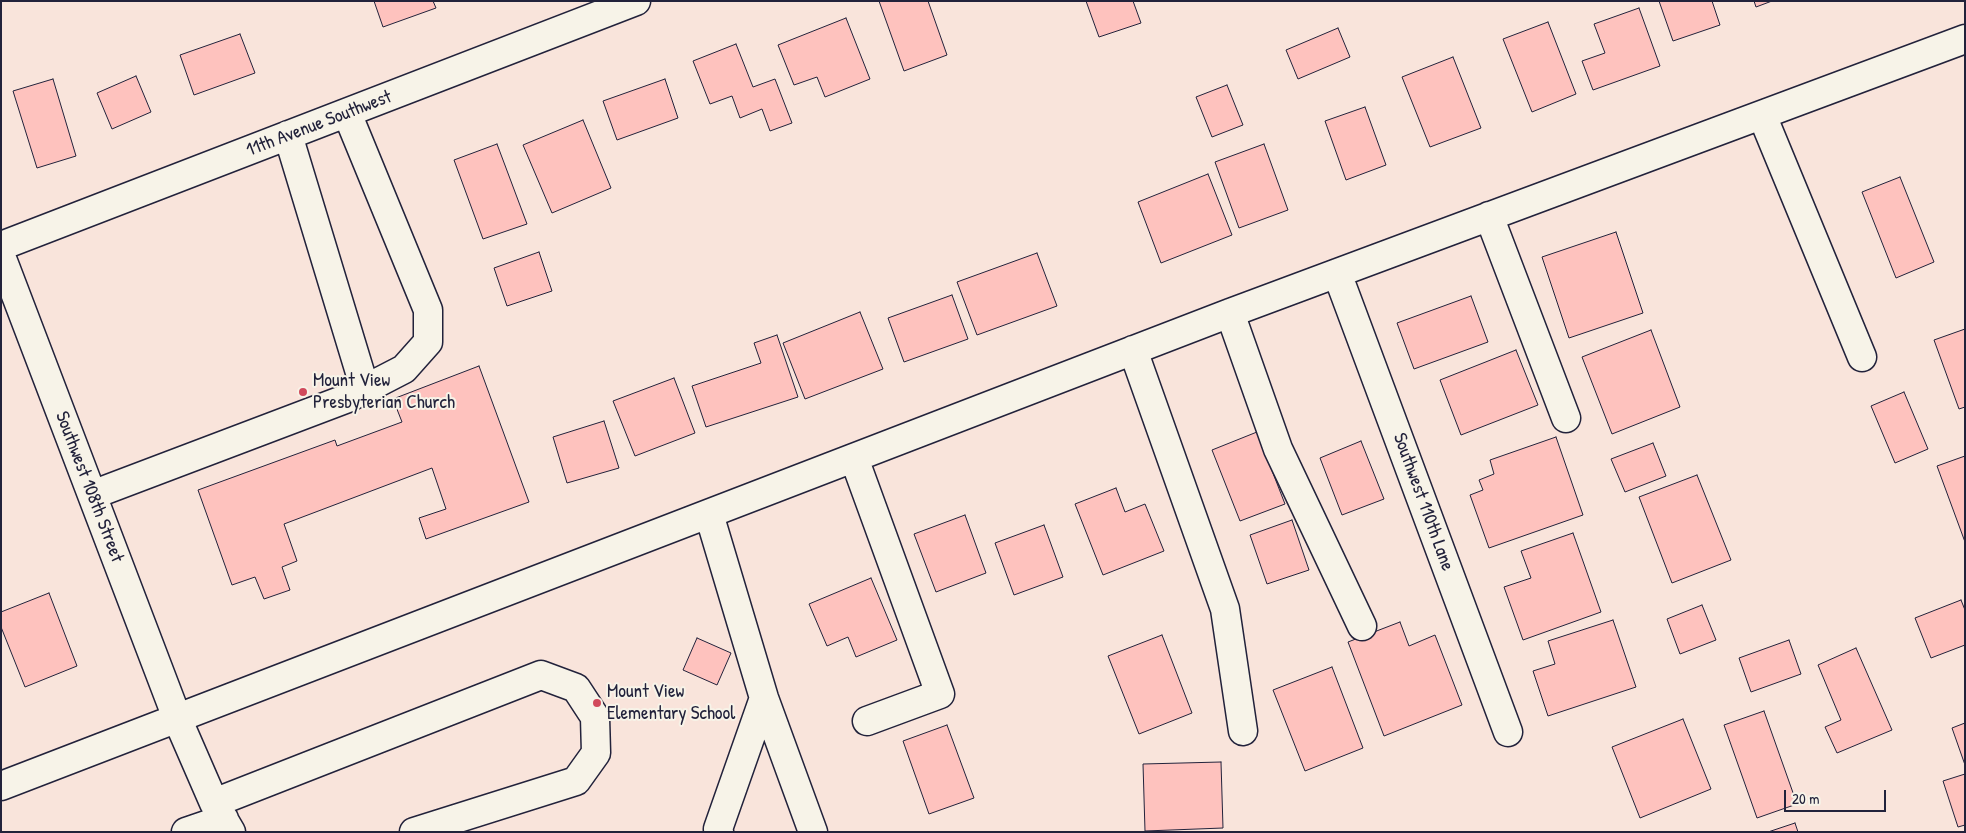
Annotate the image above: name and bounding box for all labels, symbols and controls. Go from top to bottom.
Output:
street label: 11th Avenue Southwest [243,86,395,162]
place label: Mount View Presbyterian Church [313,370,455,414]
marker: Mount View Presbyterian Church [297,386,309,398]
street label: Southwest 108th Street [50,408,128,566]
street label: Southwest 110th Lane [1388,430,1458,574]
place label: Mount View Elementary School [607,681,735,725]
marker: Mount View Elementary School [591,697,603,709]
scale bar [1786,780,1888,812]
text: 20 m [1792,788,1819,809]

